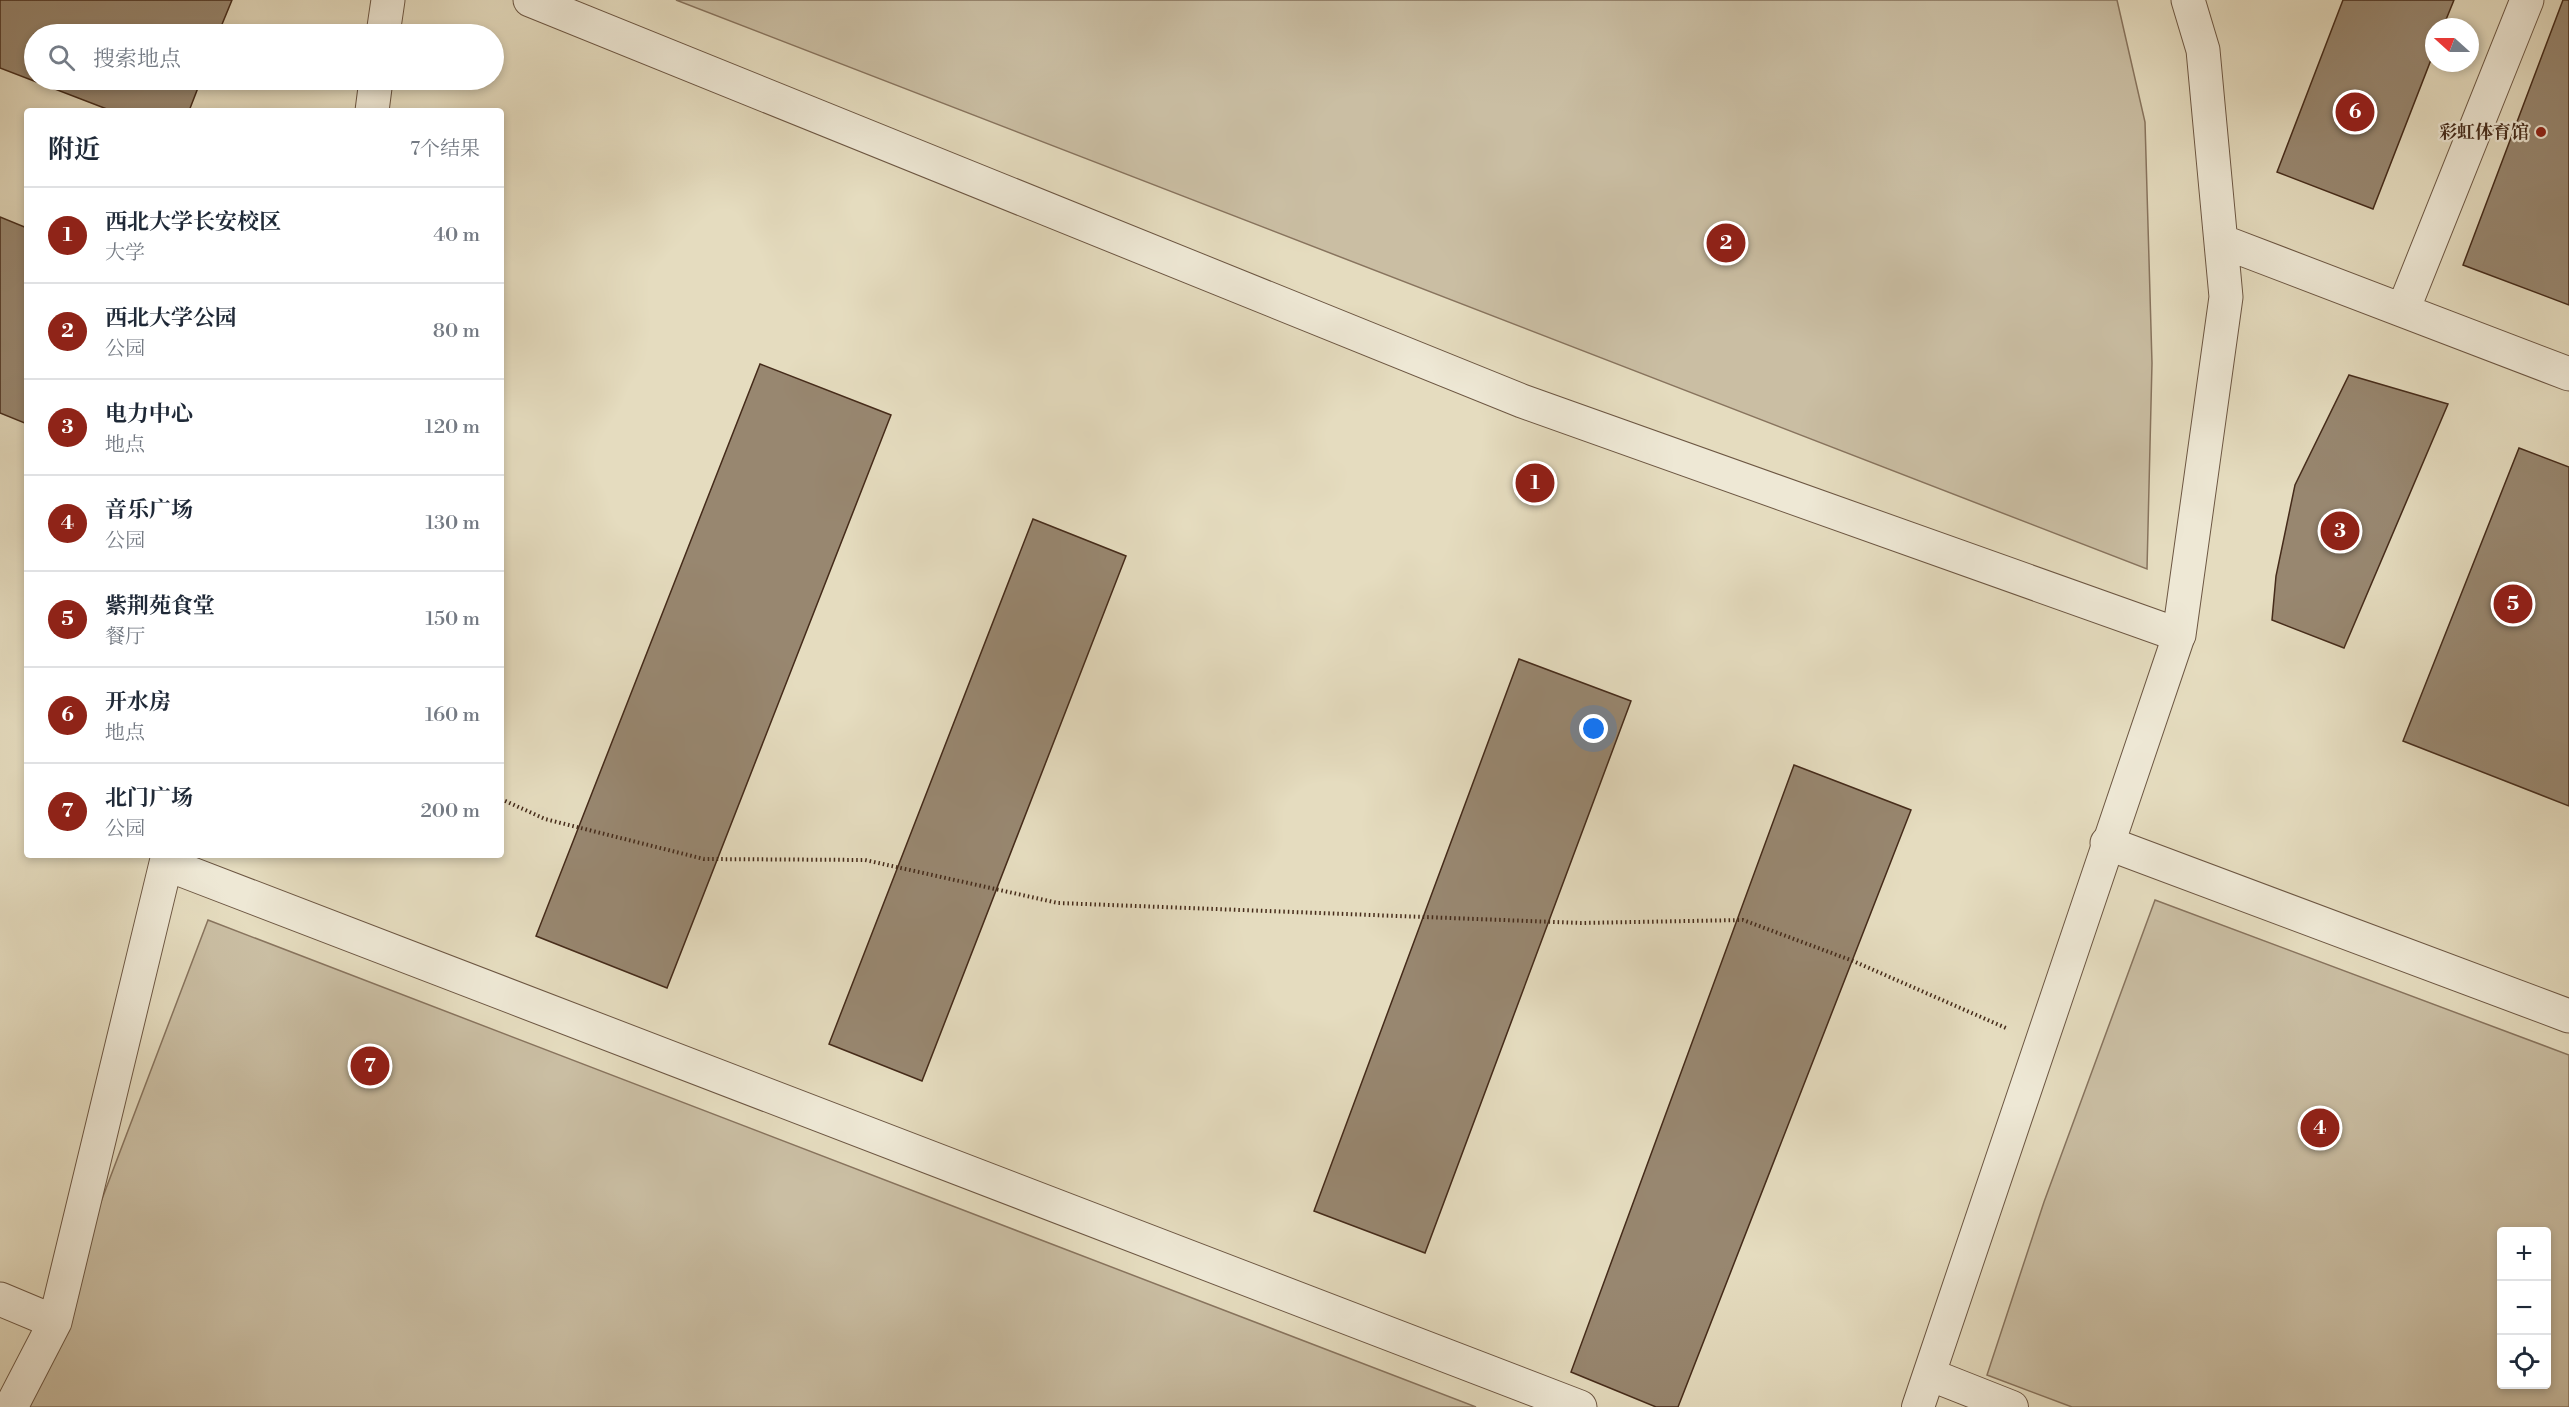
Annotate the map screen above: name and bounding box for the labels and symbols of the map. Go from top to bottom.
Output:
north arrow [2425,18,2479,72]
pin: 6 [2336,90,2374,134]
place label: 彩虹体育馆 [2439,121,2529,144]
marker: 彩虹体育馆 [2534,125,2548,139]
pin: 2 [1706,220,1746,266]
pin: 1 [1516,460,1555,506]
pin: 3 [2320,508,2360,554]
pin: 5 [2494,582,2532,626]
your location [1579,714,1608,743]
pin: 7 [350,1044,389,1088]
pin: 4 [2300,1106,2340,1150]

